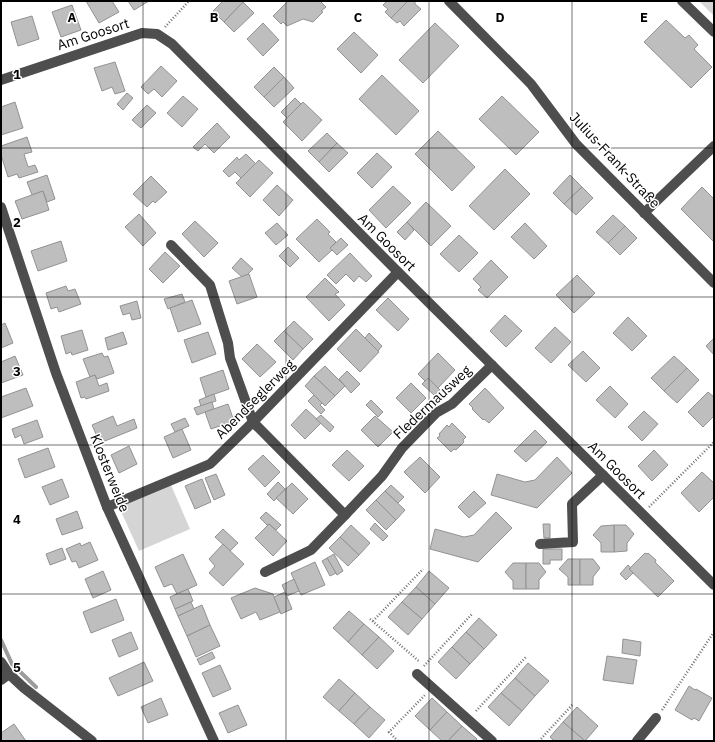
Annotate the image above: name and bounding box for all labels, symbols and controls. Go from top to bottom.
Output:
text: B [210,9,219,26]
text: C [354,9,363,26]
text: D [495,9,505,26]
text: E [640,9,648,26]
street label: Am Goosort [55,14,131,54]
text: 1 [13,66,21,83]
street label: Julius-Frank-Straße [566,108,664,212]
street label: Am Goosort [354,209,420,275]
text: 2 [13,214,21,231]
street label: Abendseglerweg [211,355,299,443]
street label: Fledermausweg [389,361,475,443]
text: 3 [13,363,21,380]
street label: Klosterweide [86,431,134,515]
street label: Am Goosort [584,437,650,503]
text: 4 [13,511,21,528]
text: 5 [13,659,21,676]

